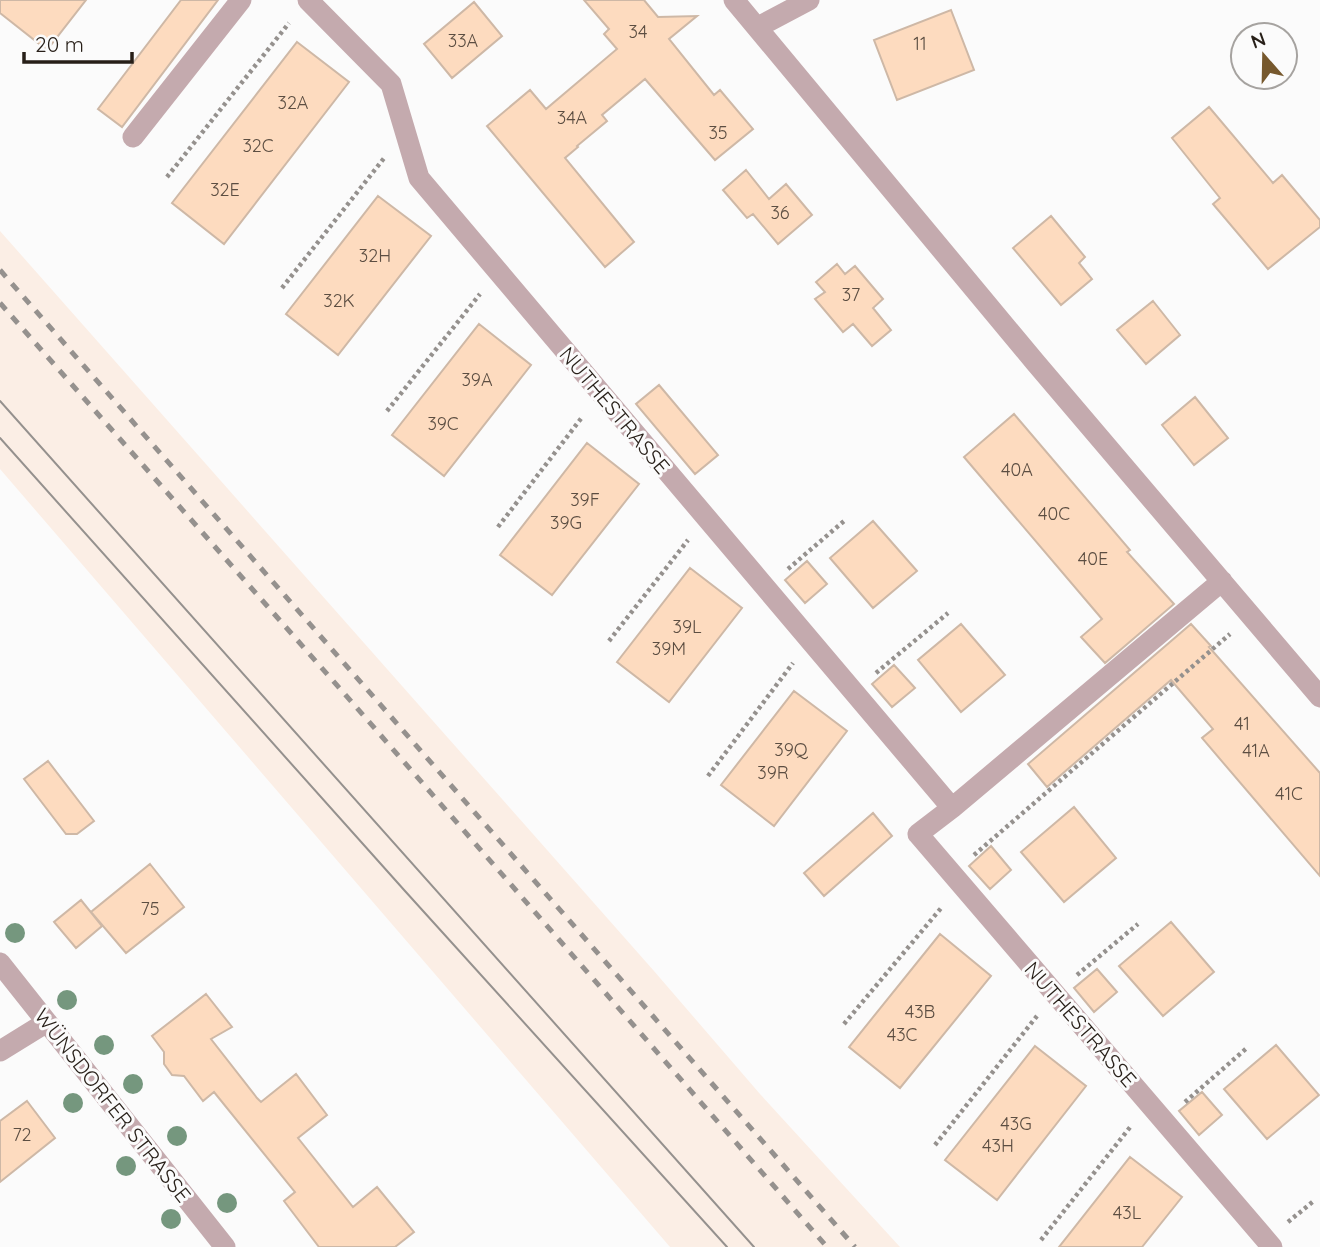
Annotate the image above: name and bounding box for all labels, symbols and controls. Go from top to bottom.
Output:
house number: 34 [629,20,647,43]
scale bar [24,21,133,65]
north arrow [1229,21,1299,91]
text: N [1248,26,1269,54]
house number: 33A [448,29,479,52]
text: 20 m [35,31,84,57]
house number: 11 [913,32,927,55]
house number: 32A [277,91,309,114]
house number: 34A [557,106,588,129]
house number: 35 [708,121,728,144]
house number: 32C [242,134,274,157]
house number: 32E [210,178,240,201]
house number: 36 [770,201,790,224]
house number: 32H [359,244,391,267]
house number: 37 [842,283,860,306]
house number: 32K [323,289,355,312]
street label: NUTHESTRASSE [554,341,676,479]
house number: 39A [461,368,493,391]
house number: 39C [427,412,459,435]
house number: 40A [1001,458,1033,481]
house number: 39F [570,488,600,511]
house number: 40C [1038,502,1070,525]
house number: 39G [550,511,582,534]
house number: 40E [1078,547,1108,570]
house number: 39L [672,615,702,638]
house number: 39M [652,637,686,660]
house number: 41 [1234,712,1250,735]
house number: 39Q [774,738,809,761]
house number: 41A [1242,739,1270,762]
house number: 39R [757,761,789,784]
house number: 41C [1275,782,1303,805]
house number: 75 [140,897,160,920]
street label: NUTHESTRASSE [1019,956,1143,1092]
house number: 43B [905,1000,935,1023]
street label: WÜNSDORFER STRASSE [29,1003,197,1207]
house number: 43C [887,1023,918,1046]
house number: 43G [1000,1112,1032,1135]
house number: 72 [12,1123,32,1146]
house number: 43H [982,1134,1014,1157]
house number: 43L [1113,1201,1142,1224]

